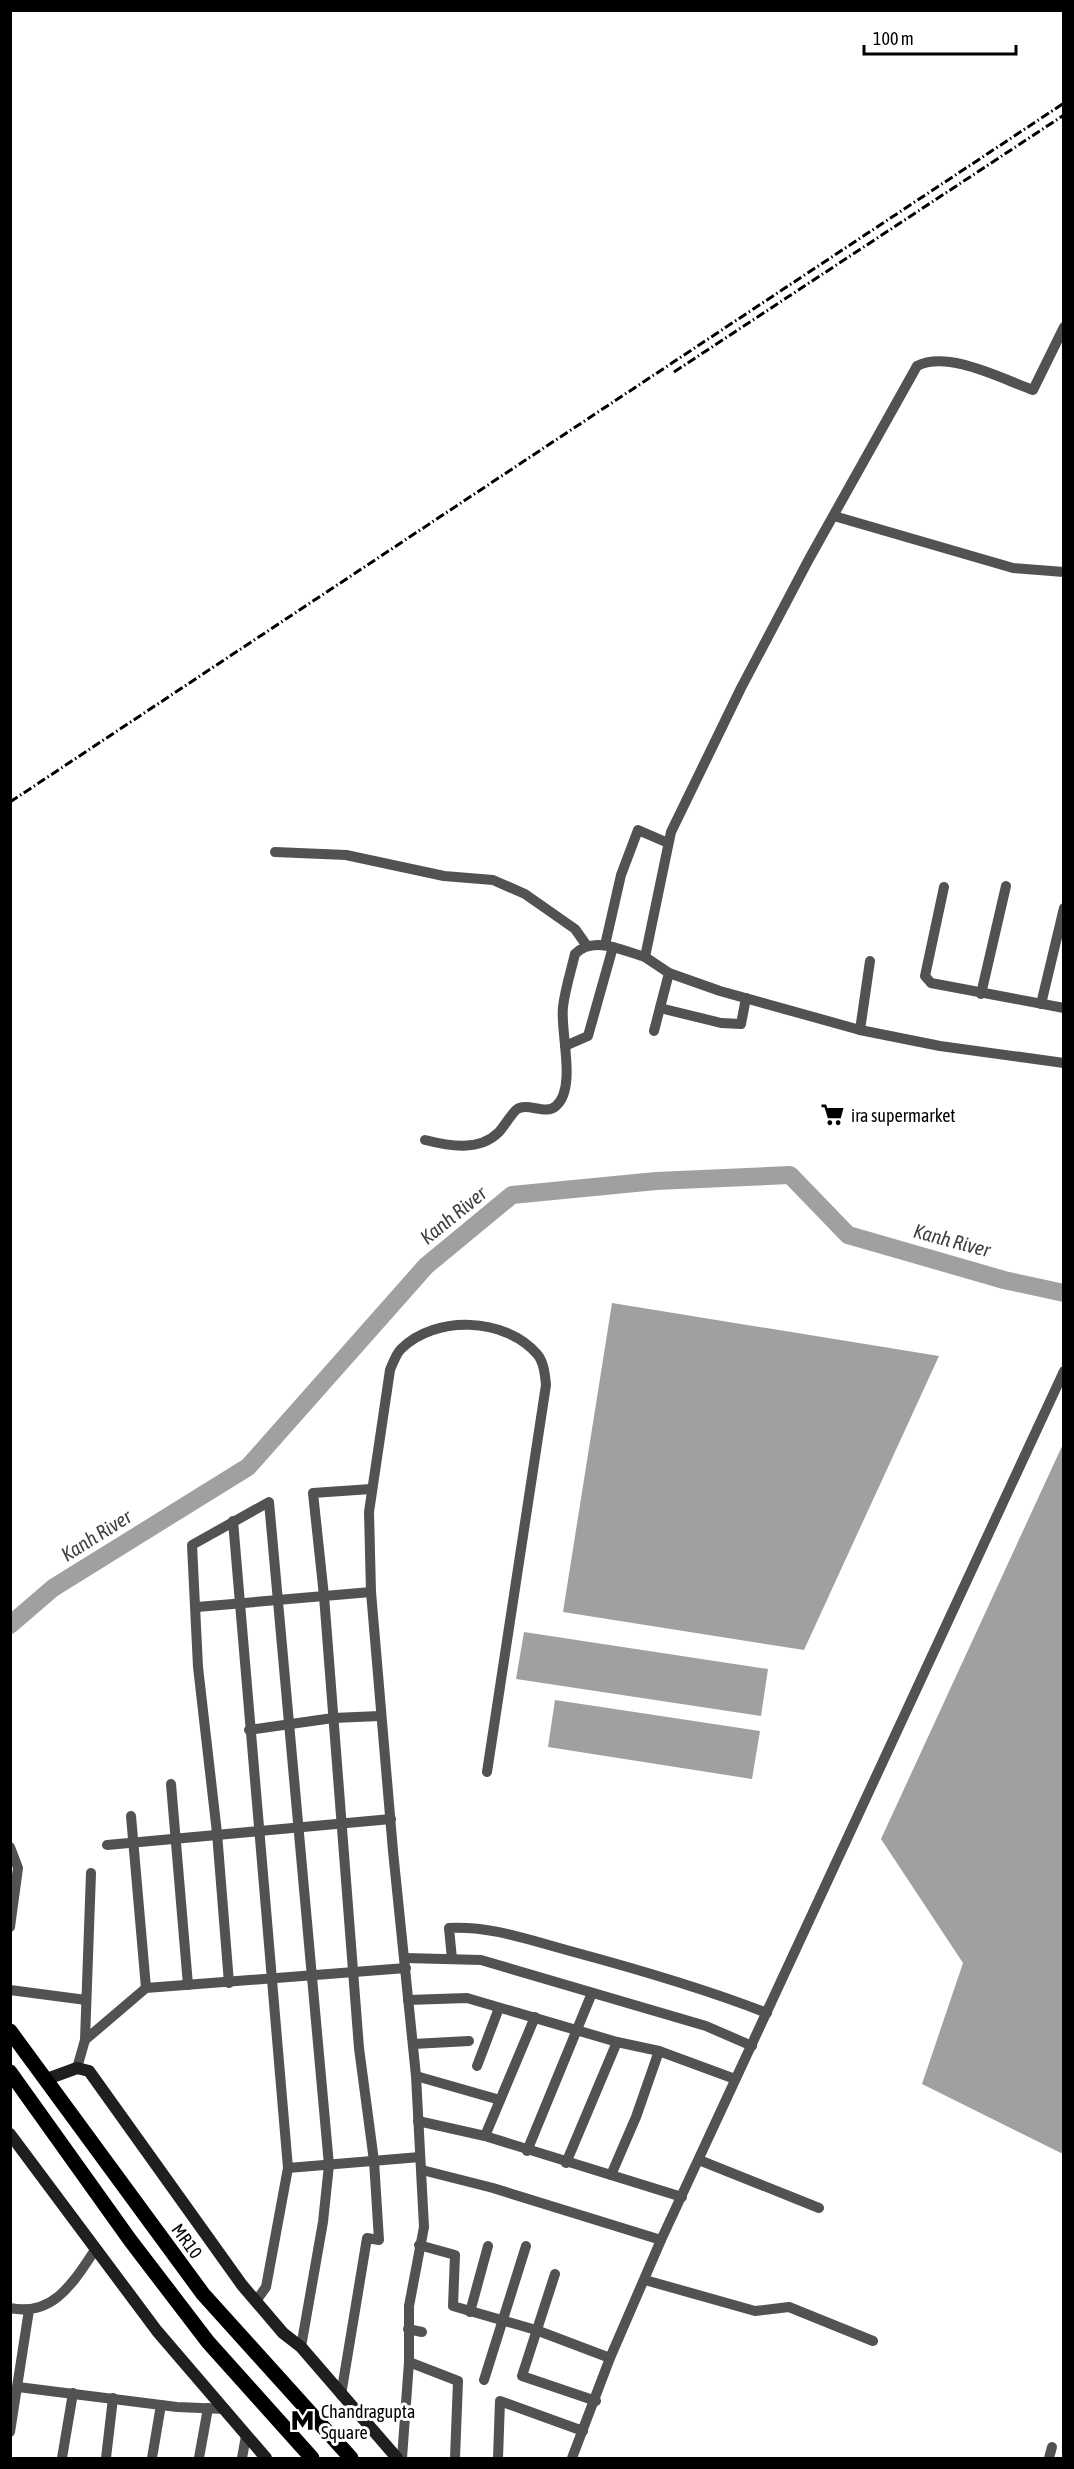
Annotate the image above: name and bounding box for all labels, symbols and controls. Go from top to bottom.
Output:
scale bar [864,18,1016,56]
text: 100 m [873,28,914,49]
supermarket icon: ira supermarket [820,1102,846,1128]
place label: ira supermarket [851,1105,956,1126]
water label: Kanh River [415,1181,492,1249]
water label: Kanh River [911,1219,994,1262]
water label: Kanh River [57,1504,136,1566]
street label: MR10 [167,2219,207,2263]
place label: Chandragupta Square [321,2401,415,2443]
metro station icon: Chandragupta Square [290,2408,316,2434]

